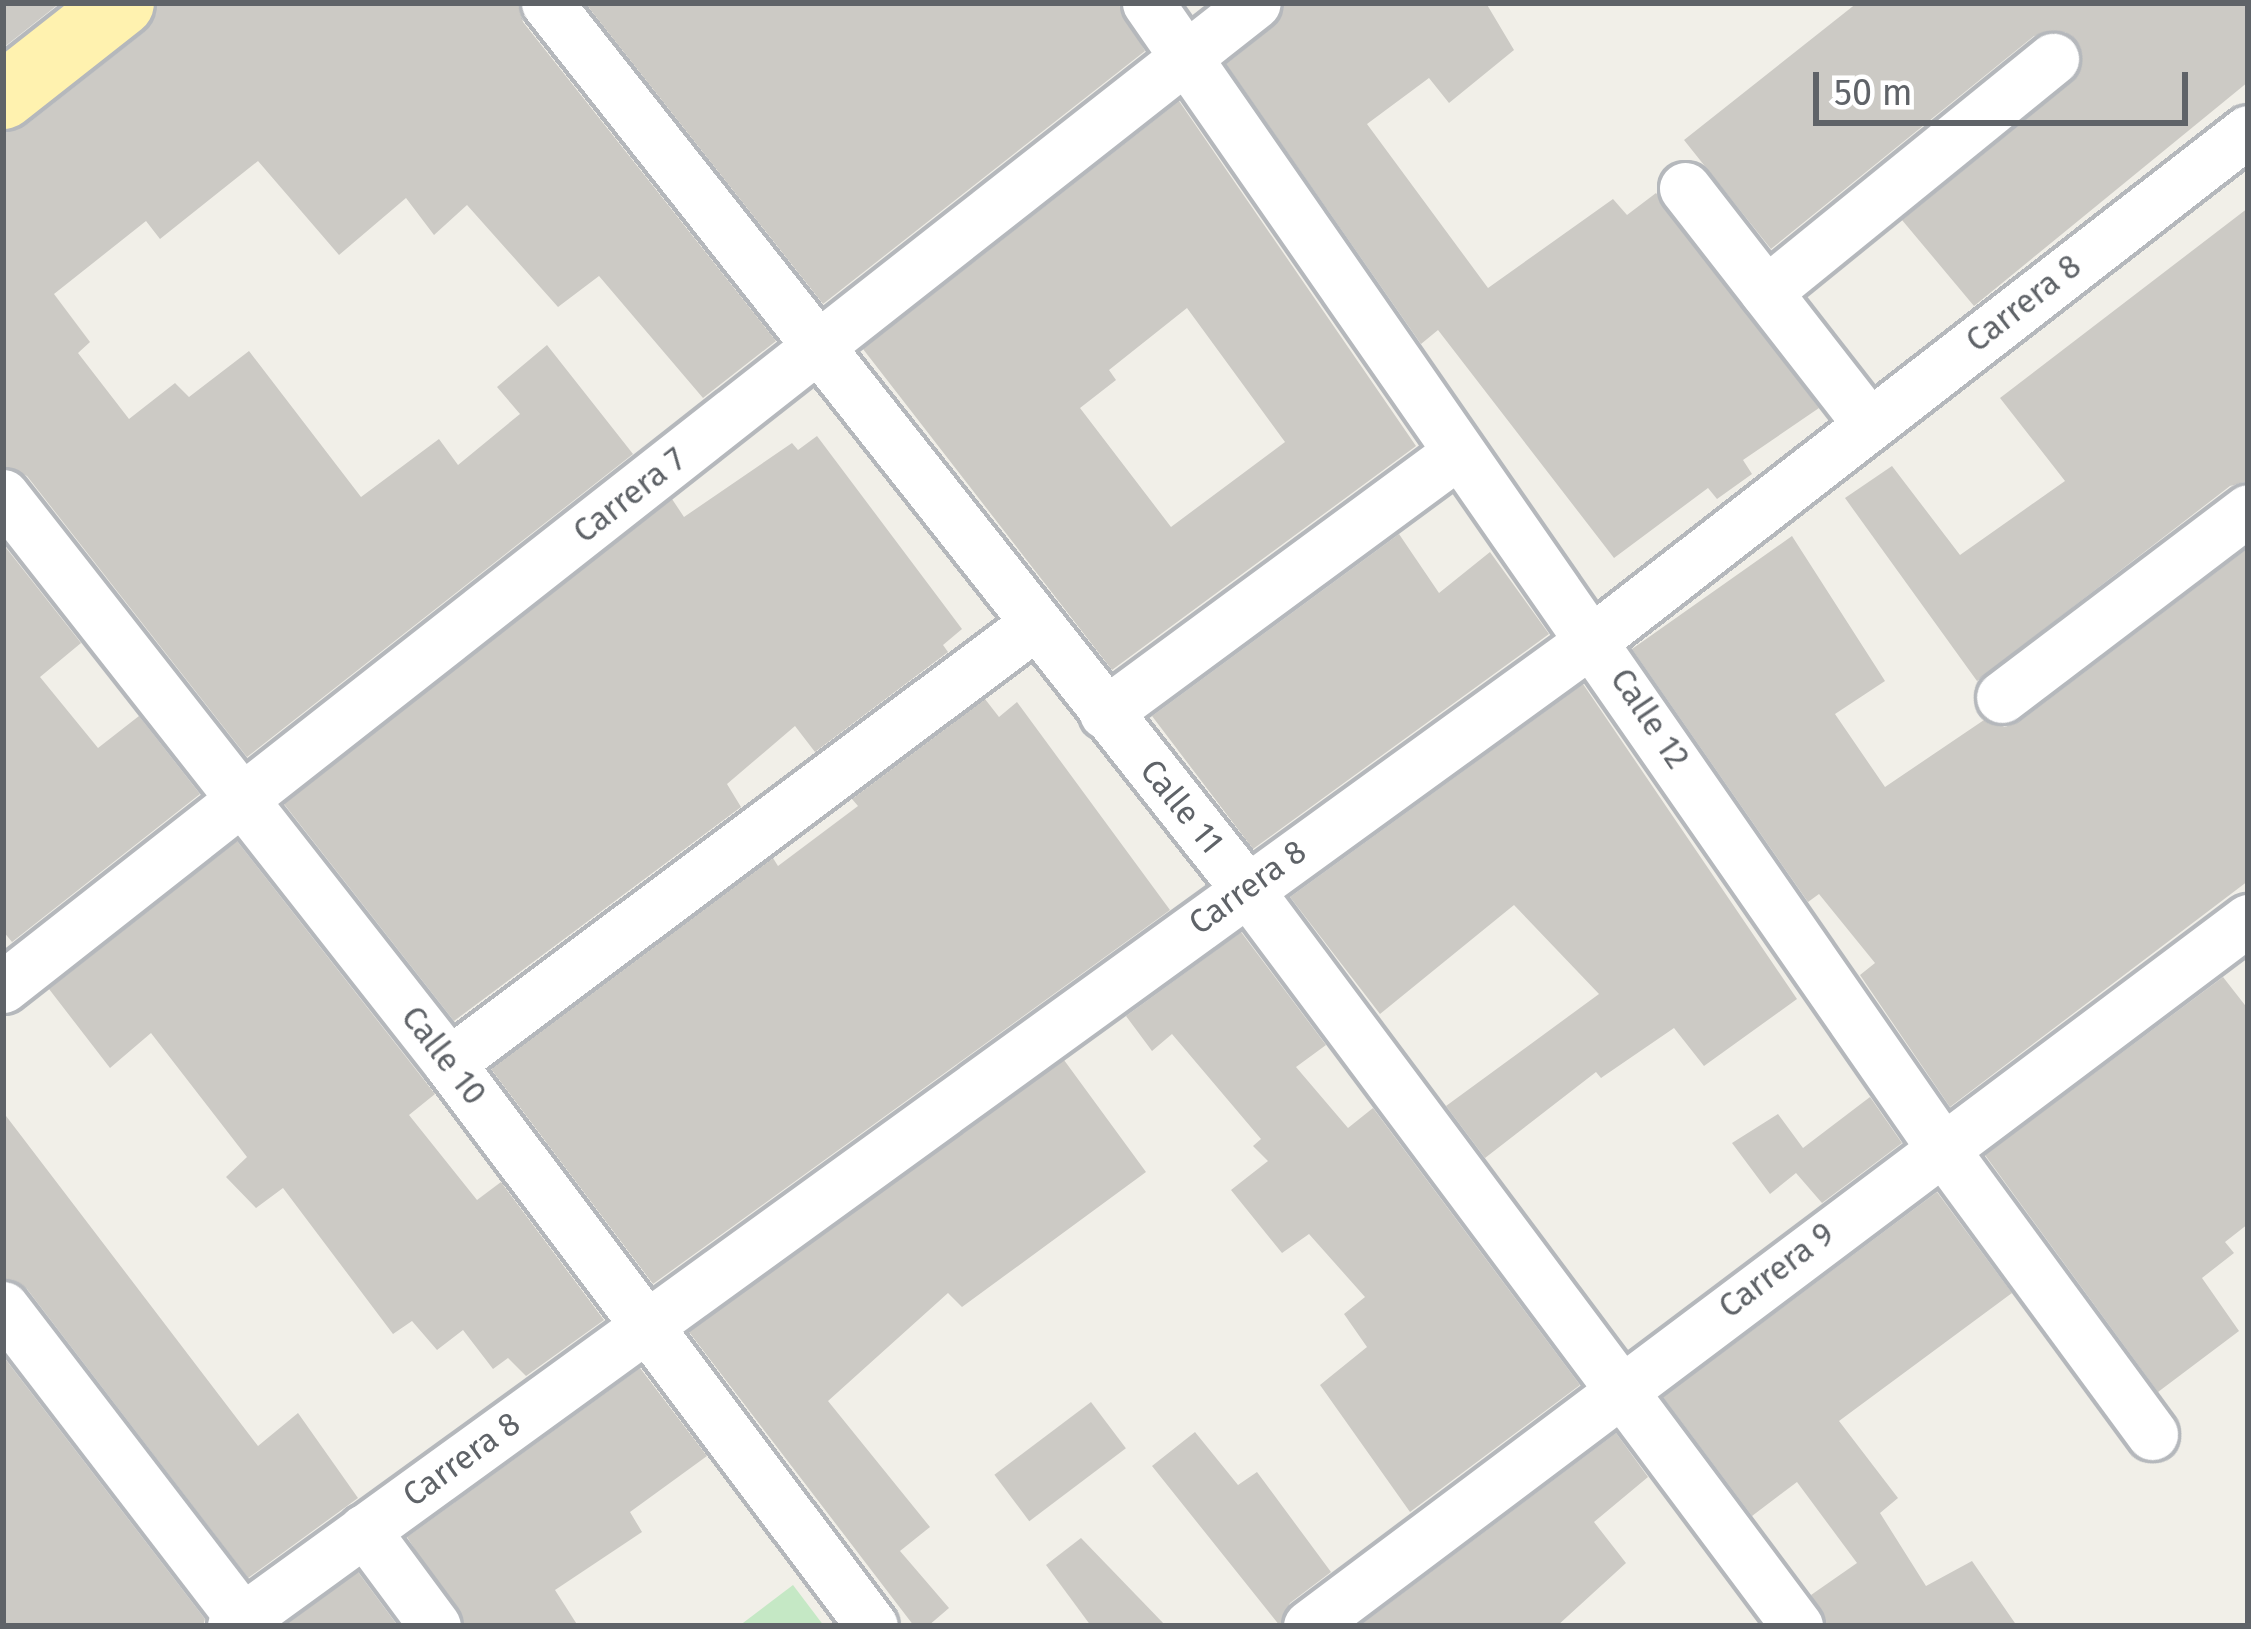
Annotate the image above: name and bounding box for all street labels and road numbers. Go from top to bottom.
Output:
street label: Carrera 8 [1959,247,2089,361]
street label: Carrera 7 [566,440,694,552]
street label: Calle 12 [1601,661,1697,777]
street label: Calle 11 [1131,752,1231,862]
street label: Carrera 8 [1182,832,1314,944]
street label: Calle 10 [392,999,494,1113]
street label: Carrera 9 [1712,1215,1842,1327]
street label: Carrera 8 [396,1404,528,1516]

